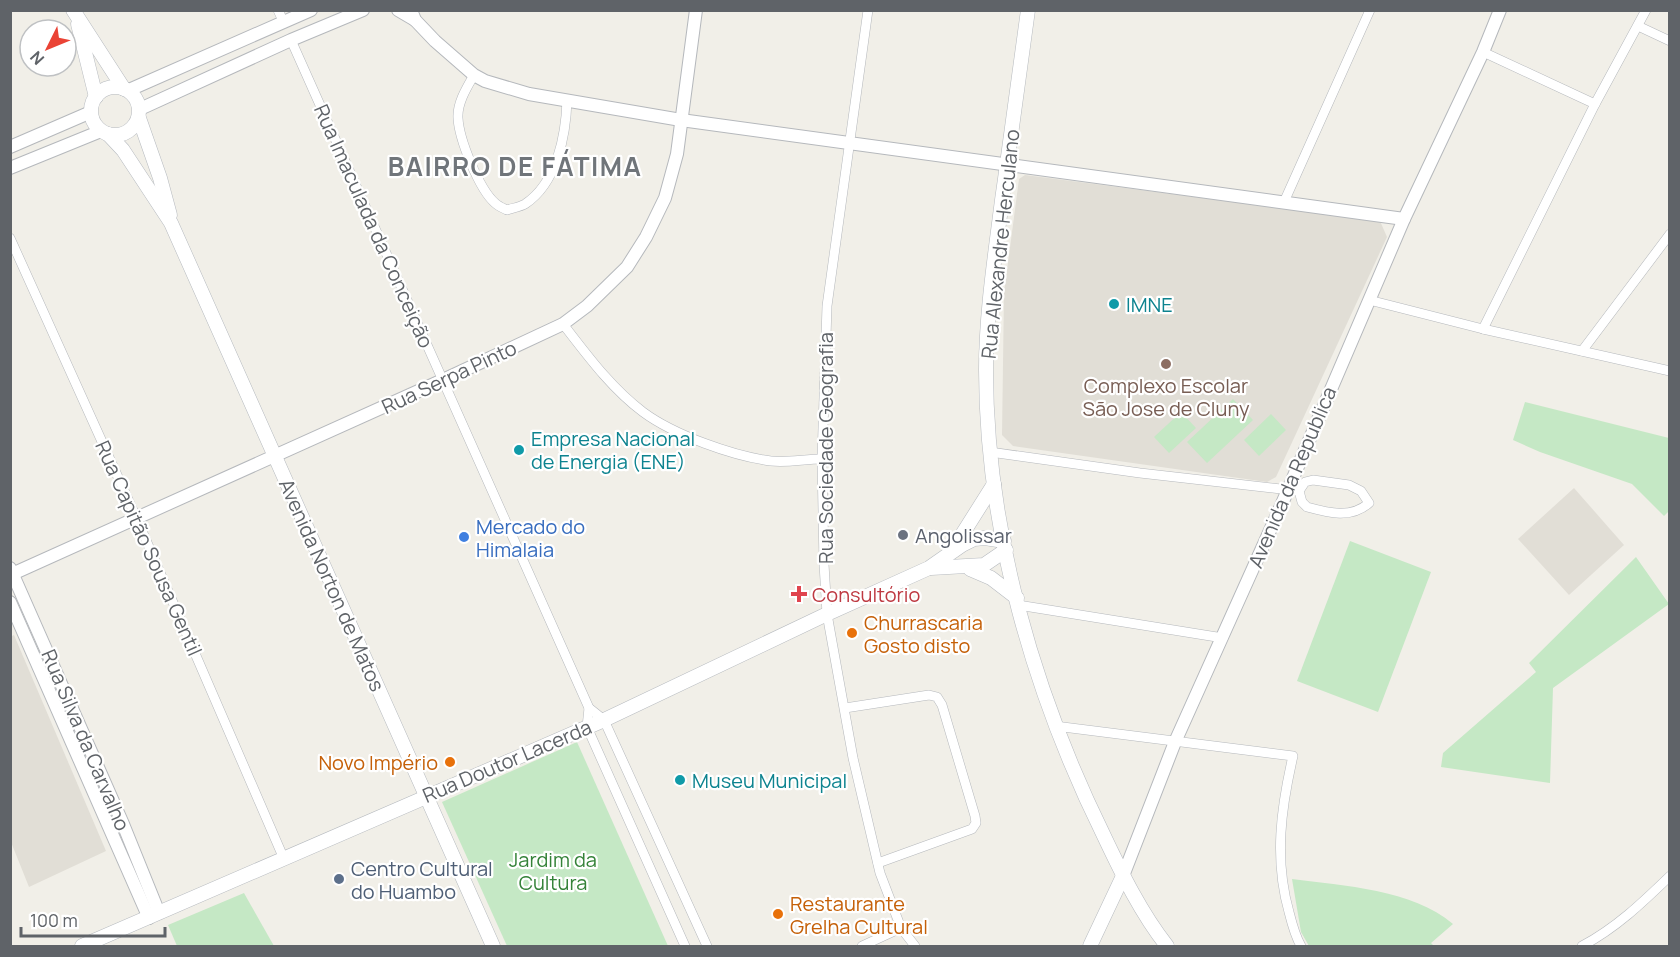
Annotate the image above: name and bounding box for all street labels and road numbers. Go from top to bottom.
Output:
street label: Rua Imaculada da Conceição [308,100,440,352]
street label: Rua Alexandre Herculano [975,128,1025,360]
street label: Rua Sociedade Geografia [812,332,839,564]
street label: Rua Serpa Pinto [377,334,521,420]
street label: Avenida da Republica [1242,382,1342,572]
street label: Rua Capitão Sousa Gentil [89,436,209,660]
street label: Avenida Norton de Matos [273,475,391,695]
street label: Rua Silva da Carvalho [36,645,137,835]
street label: Rua Doutor Lacerda [418,713,596,809]

